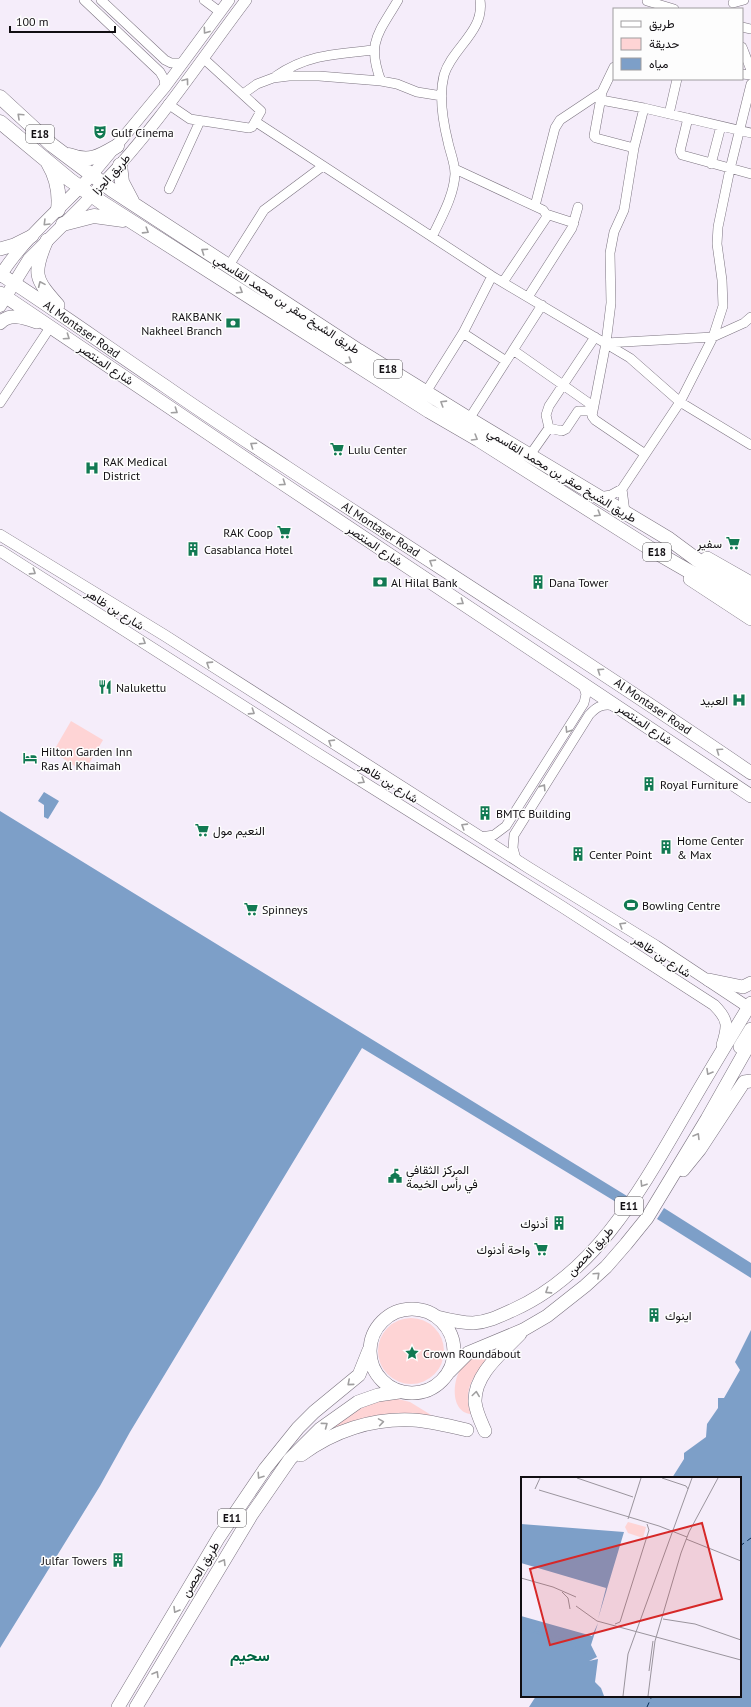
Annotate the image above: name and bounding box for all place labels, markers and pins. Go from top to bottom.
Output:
theatre icon: Gulf Cinema [92,124,108,140]
place label: Gulf Cinema [111,125,174,140]
place label: RAKBANK Nakheel Branch [141,309,222,338]
bank icon: RAKBANK Nakheel Branch [225,315,241,331]
supermarket icon: Lulu Center [329,441,345,457]
place label: Lulu Center [348,442,407,457]
place label: RAK Medical District [103,454,168,483]
hospital icon: RAK Medical District [84,460,100,476]
supermarket icon: RAK Coop [276,524,292,540]
place label: RAK Coop [223,525,273,540]
supermarket icon: سفير [725,535,741,551]
place label: سفير [696,536,722,552]
building icon: Casablanca Hotel [185,541,201,557]
place label: Casablanca Hotel [204,542,293,557]
bank icon: Al Hilal Bank [372,574,388,590]
building icon: Dana Tower [530,574,546,590]
place label: Al Hilal Bank [391,575,458,590]
place label: Dana Tower [549,575,608,590]
restaurant icon: Nalukettu [97,679,113,695]
place label: Nalukettu [116,680,166,695]
hospital icon: العبيد [731,692,747,708]
place label: العبيد [700,693,728,708]
place label: Hilton Garden Inn Ras Al Khaimah [41,744,132,773]
hotel icon: Hilton Garden Inn Ras Al Khaimah [22,750,38,766]
building icon: Royal Furniture [641,776,657,792]
place label: Royal Furniture [660,777,738,792]
building icon: BMTC Building [477,805,493,821]
place label: BMTC Building [496,806,571,821]
supermarket icon: النعيم مول [194,822,210,838]
place label: النعيم مول [213,823,265,839]
place label: Home Center & Max [677,833,744,862]
building icon: Home Center & Max [658,839,674,855]
building icon: Center Point [570,846,586,862]
place label: Center Point [589,847,652,862]
sports icon: Bowling Centre [623,897,639,913]
place label: Bowling Centre [642,898,720,913]
supermarket icon: Spinneys [243,901,259,917]
place label: Spinneys [262,902,308,917]
place label: المركز الثقافي في رأس الخيمة [406,1162,478,1194]
public building icon: المركز الثقافي في رأس الخيمة [387,1168,403,1184]
building icon: أدنوك [551,1215,567,1231]
place label: أدنوك [520,1216,548,1232]
supermarket icon: واحة أدنوك [533,1241,549,1257]
place label: واحة أدنوك [477,1242,530,1258]
building icon: اينوك [646,1307,662,1323]
place label: اينوك [665,1308,691,1324]
place icon: Crown Roundabout [404,1345,420,1361]
place label: Crown Roundabout [423,1346,521,1361]
building icon: Julfar Towers [110,1552,126,1568]
place label: Julfar Towers [41,1553,107,1568]

